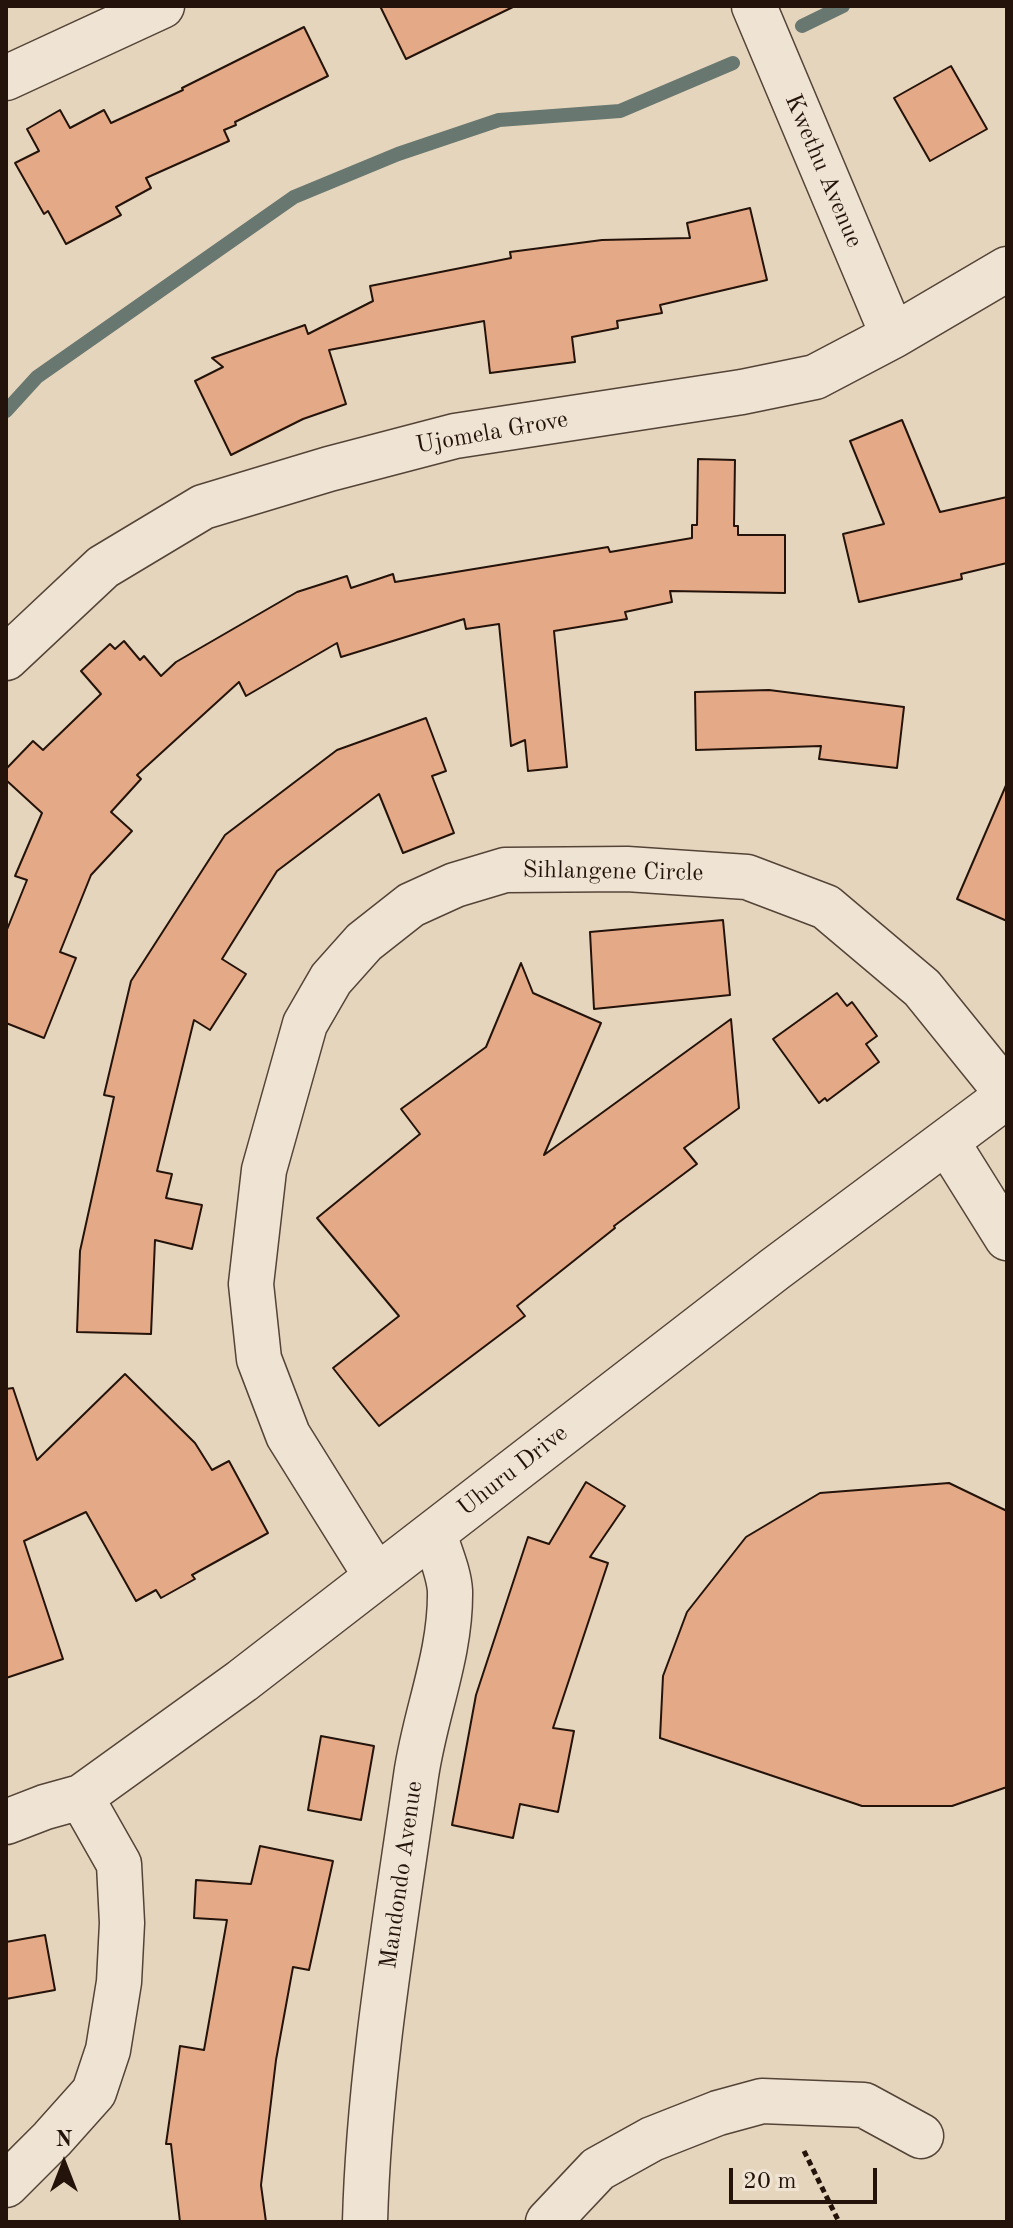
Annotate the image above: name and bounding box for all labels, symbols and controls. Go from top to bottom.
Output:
street label: Kwethu Avenue [778,90,868,252]
street label: Ujomela Grove [414,405,570,461]
street label: Sihlangene Circle [522,856,704,888]
street label: Uhuru Drive [452,1419,574,1523]
street label: Mandondo Avenue [375,1779,429,1971]
north arrow [24,2124,104,2204]
text: N [56,2129,72,2151]
scale bar [733,2152,881,2202]
text: 20 m [743,2170,797,2194]

